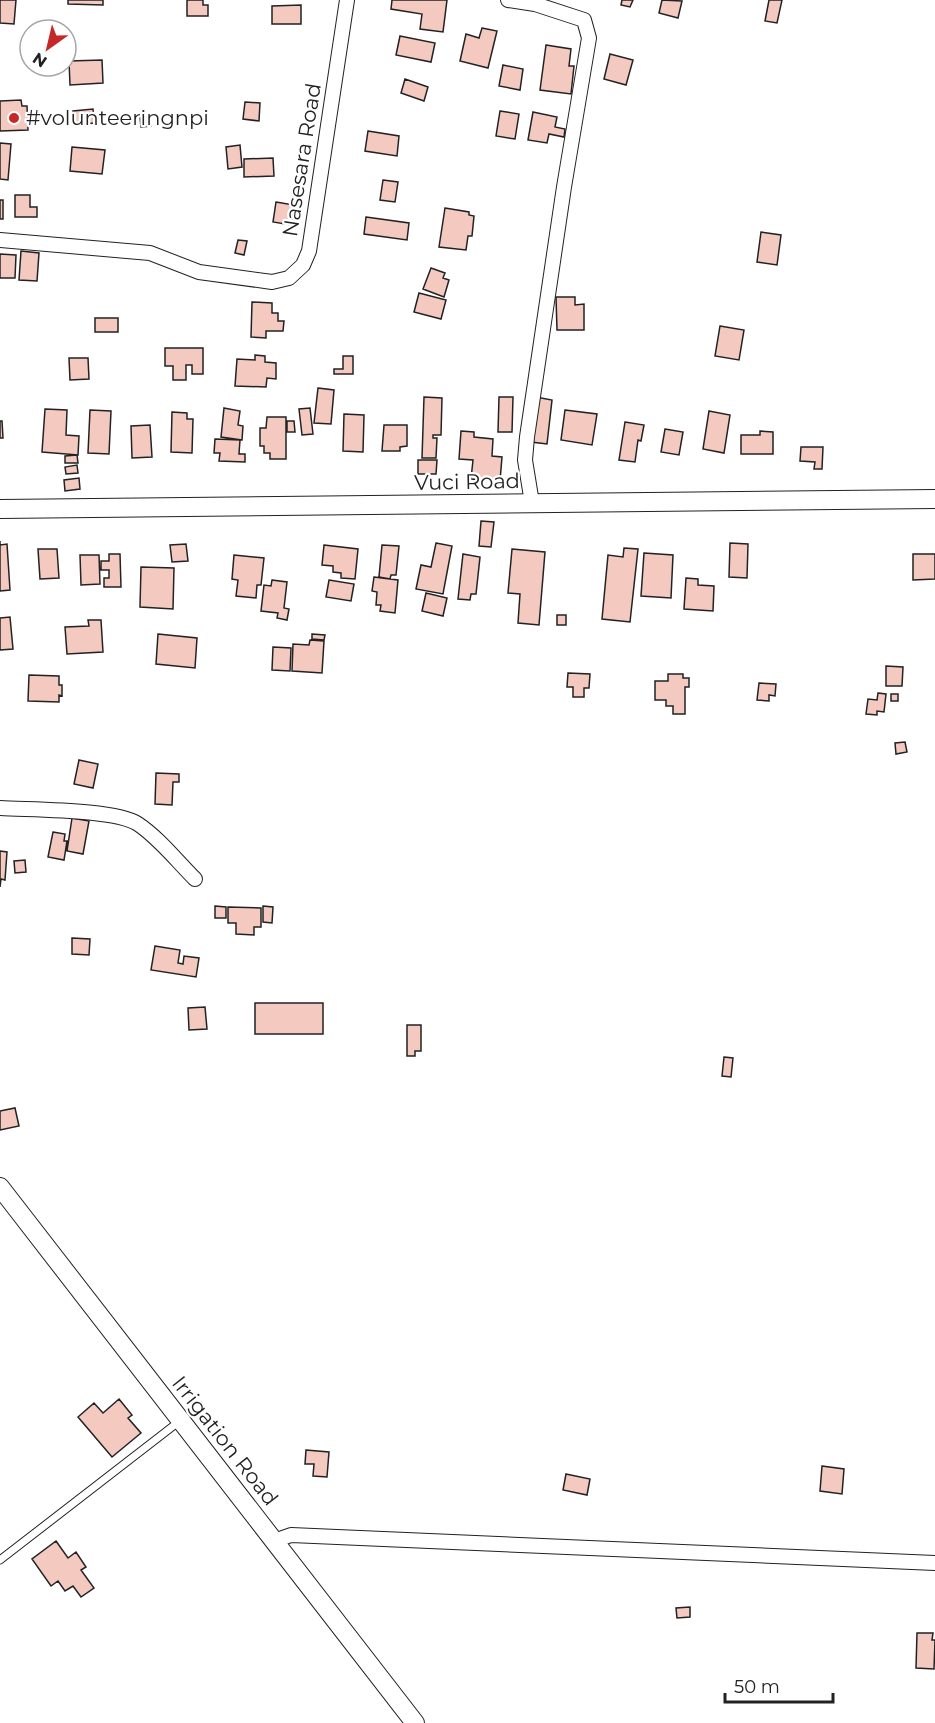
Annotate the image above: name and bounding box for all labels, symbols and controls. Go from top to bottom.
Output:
north arrow [18,18,78,78]
text: N [29,49,51,72]
street label: Nasesara Road [277,81,326,239]
place label: #volunteeringnpi [26,105,209,130]
marker: #volunteeringnpi [7,111,21,125]
street label: Vuci Road [414,468,520,495]
street label: Irrigation Road [167,1371,284,1510]
scale bar [725,1666,833,1704]
text: 50 m [734,1676,780,1698]

